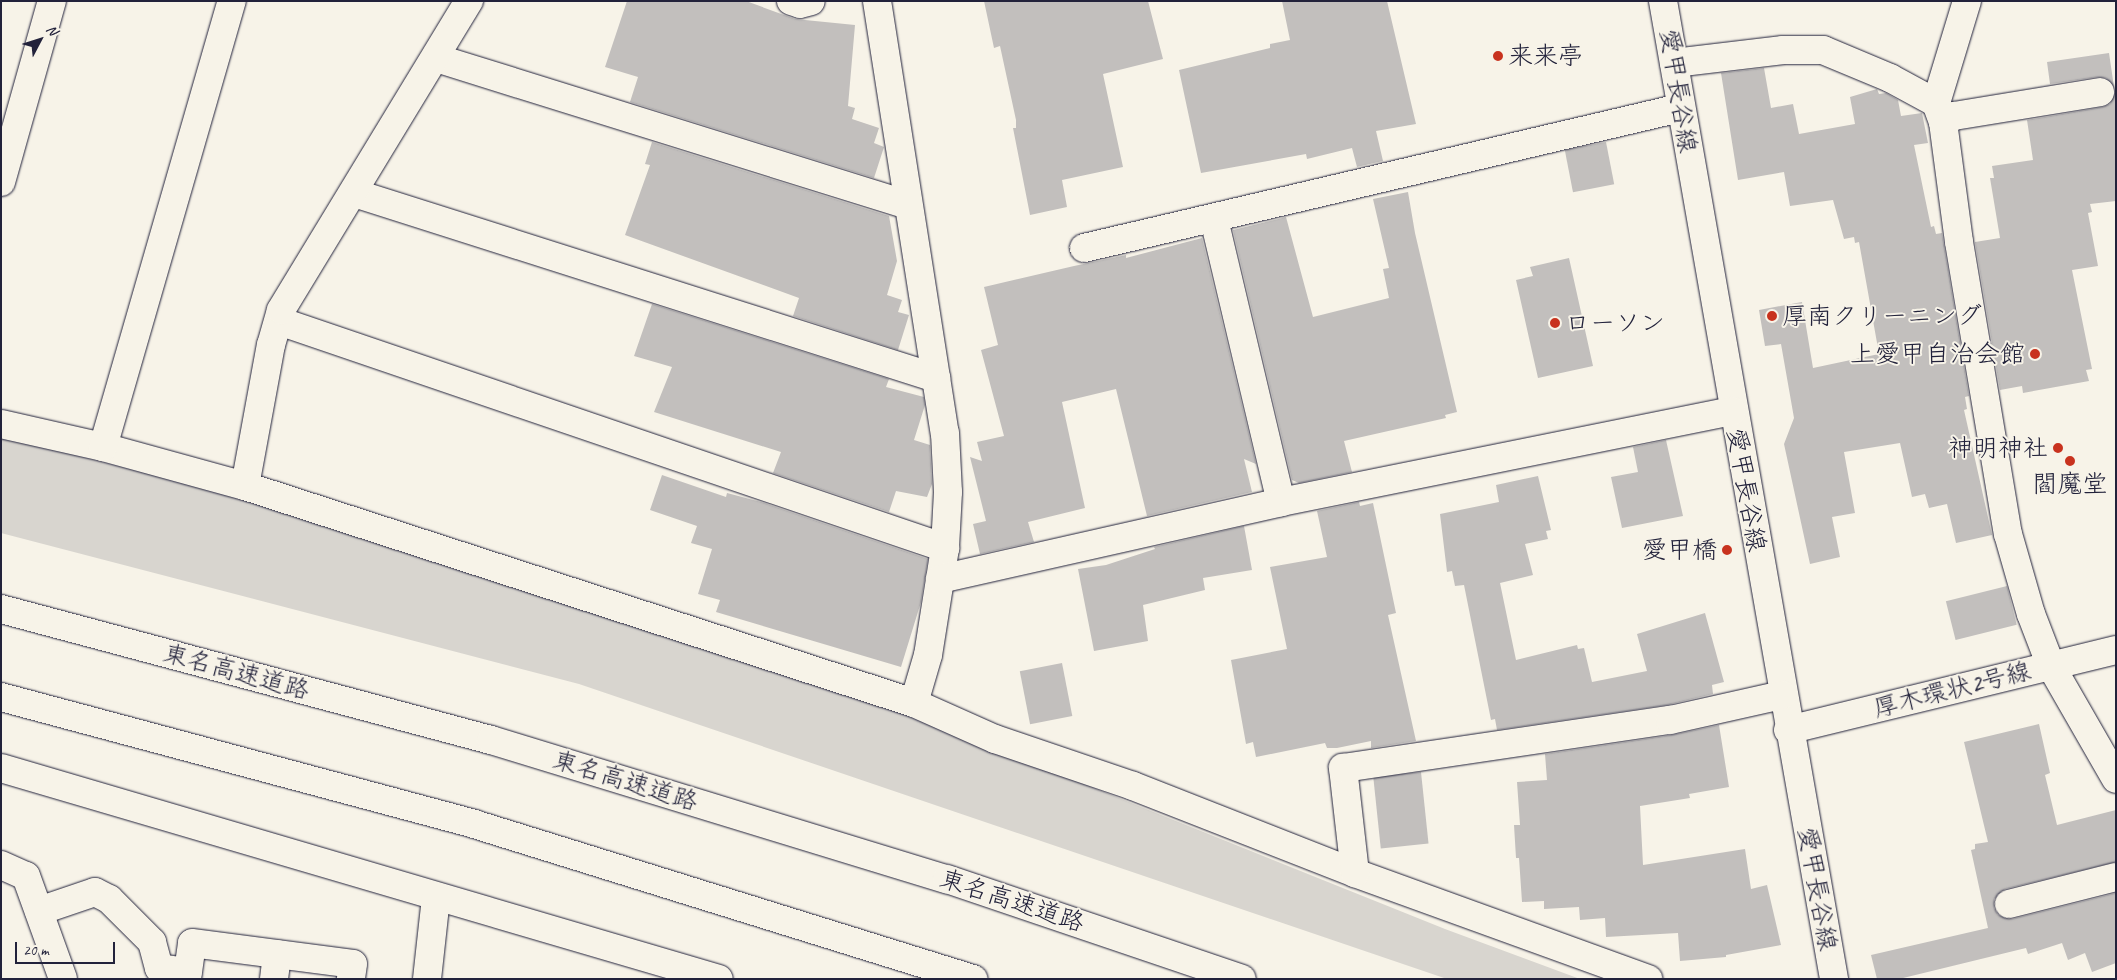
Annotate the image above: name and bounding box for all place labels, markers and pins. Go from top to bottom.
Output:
place label: 来来亭 [1508,41,1583,71]
marker: 来来亭 [1492,50,1504,62]
place label: 厚南クリーニング [1782,301,1982,331]
place label: ローソン [1565,308,1665,338]
marker: 厚南クリーニング [1766,310,1778,322]
marker: ローソン [1549,317,1561,329]
place label: 上愛甲自治会館 [1850,339,2025,369]
marker: 上愛甲自治会館 [2029,348,2041,360]
place label: 神明神社 [1948,433,2048,463]
marker: 神明神社 [2052,442,2064,454]
marker: 閻魔堂 [2064,455,2076,467]
place label: 閻魔堂 [2033,469,2107,499]
place label: 愛甲橋 [1642,535,1717,565]
marker: 愛甲橋 [1721,544,1733,556]

